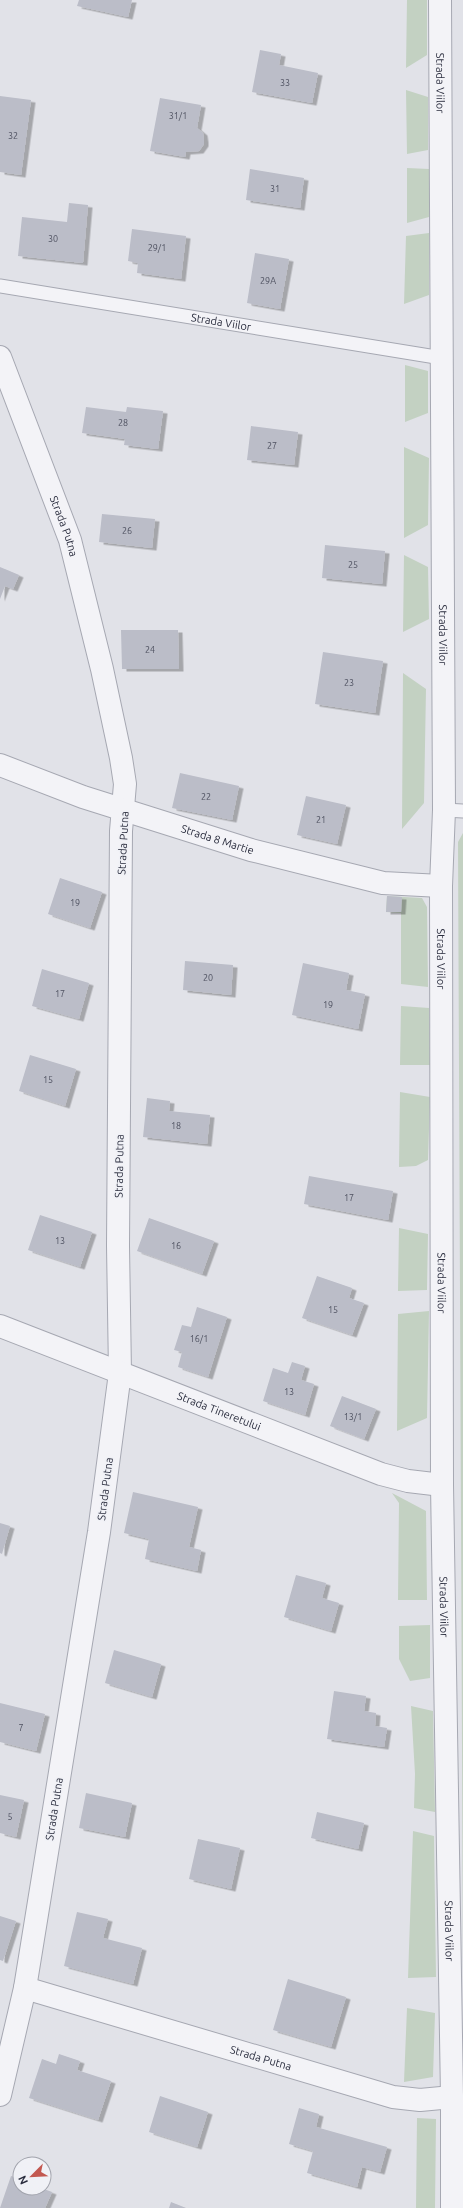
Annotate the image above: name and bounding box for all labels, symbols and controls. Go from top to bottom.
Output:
street label: Strada Viilor [434,53,447,114]
house number: 33 [280,78,290,88]
house number: 31/1 [169,111,187,121]
house number: 32 [8,131,18,141]
house number: 31 [270,184,280,194]
house number: 30 [48,234,58,244]
house number: 29/1 [148,243,166,253]
house number: 29A [260,276,276,286]
street label: Strada Viilor [190,311,253,333]
house number: 28 [118,418,128,428]
house number: 27 [267,441,277,451]
street label: Strada Putna [48,494,80,558]
house number: 26 [122,526,132,536]
house number: 25 [348,560,358,570]
street label: Strada Viilor [437,605,449,666]
house number: 24 [145,645,155,655]
house number: 23 [344,678,354,688]
house number: 22 [201,792,211,802]
street label: Strada Putna [115,811,131,875]
house number: 21 [316,815,326,825]
street label: Strada 8 Martie [180,822,255,857]
house number: 19 [70,898,80,908]
street label: Strada Viilor [435,929,447,990]
house number: 20 [203,973,213,983]
house number: 17 [55,989,65,999]
house number: 19 [323,1000,333,1010]
house number: 15 [43,1075,53,1085]
house number: 18 [171,1121,181,1131]
street label: Strada Putna [112,1134,126,1198]
house number: 17 [344,1193,354,1203]
house number: 13 [55,1236,65,1246]
house number: 16 [171,1241,181,1251]
street label: Strada Viilor [436,1253,448,1314]
house number: 15 [328,1305,338,1315]
house number: 16/1 [190,1334,208,1344]
house number: 13 [284,1387,294,1397]
street label: Strada Tineretului [176,1389,263,1433]
house number: 13/1 [344,1412,362,1422]
street label: Strada Putna [95,1457,115,1521]
street label: Strada Viilor [437,1576,451,1638]
house number: 7 [18,1723,24,1733]
street label: Strada Putna [43,1777,65,1841]
house number: 5 [7,1812,13,1822]
street label: Strada Viilor [443,1900,456,1962]
street label: Strada Putna [229,2043,293,2073]
north arrow [12,2156,52,2196]
text: N [16,2174,30,2186]

